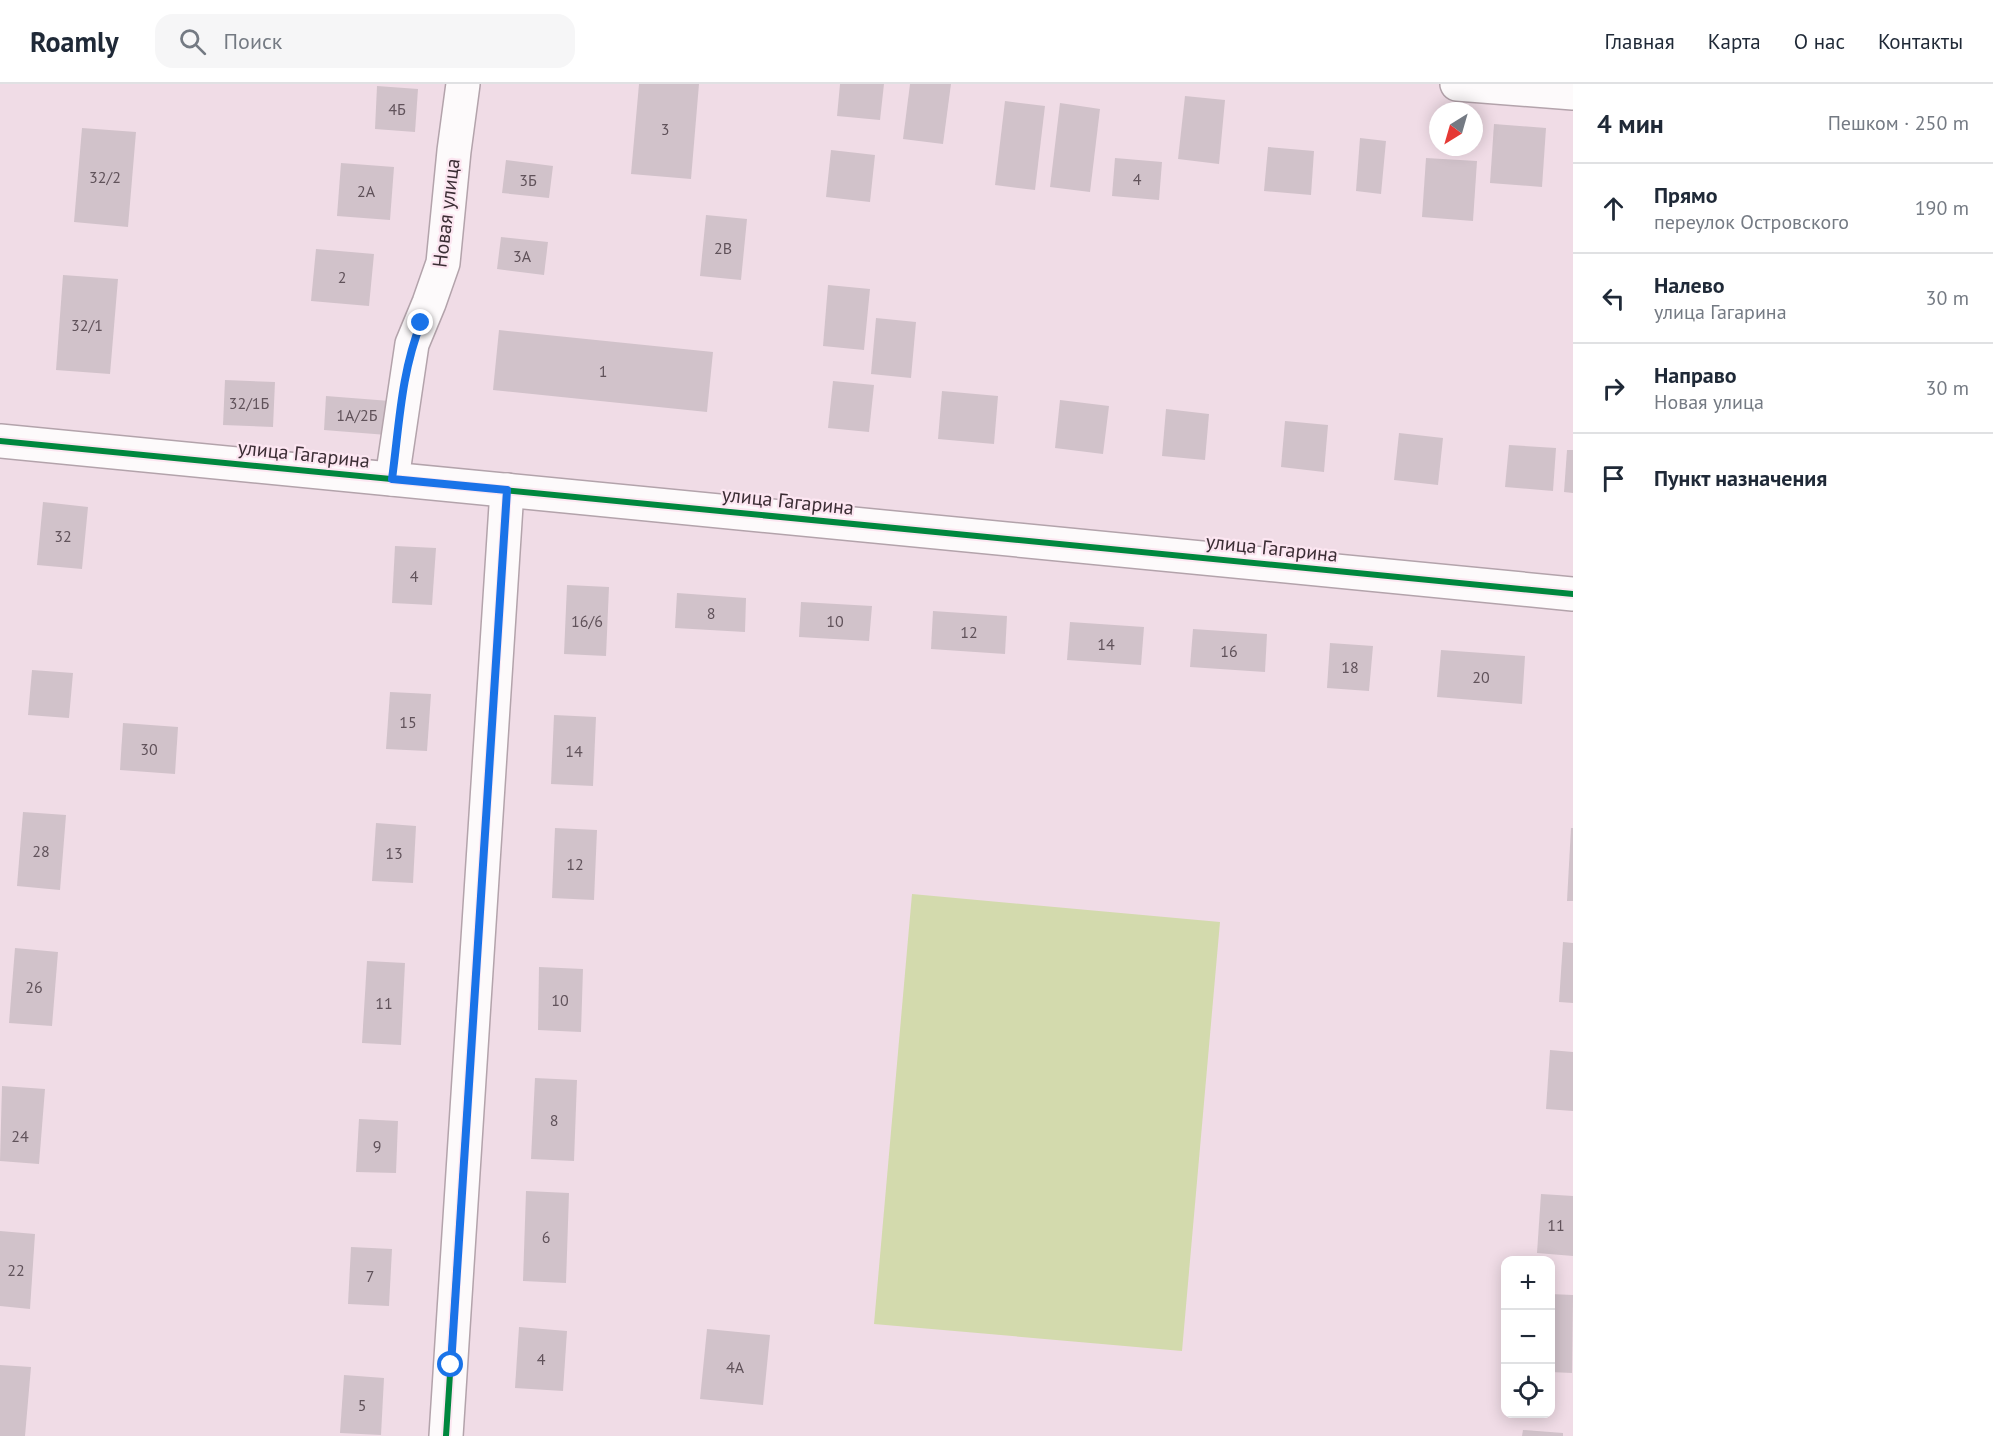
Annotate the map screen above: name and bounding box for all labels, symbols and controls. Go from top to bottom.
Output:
search box [155,14,575,68]
text: Roamly [30,23,119,60]
icon: search [176,25,209,58]
text: Поиск [224,27,282,55]
text: Главная [1604,28,1675,55]
text: Карта [1708,28,1761,55]
text: О нас [1794,28,1845,55]
text: Контакты [1878,28,1963,55]
house number: 4Б [388,99,406,119]
north arrow [1429,102,1483,156]
text: 4 мин [1597,107,1664,140]
text: Пешком · 250 m [1828,110,1969,136]
house number: 3 [661,119,669,139]
street label: Новая улица [426,157,466,269]
house number: 32/2 [89,167,121,187]
house number: 4 [1133,169,1142,189]
house number: 3Б [519,170,537,190]
house number: 2А [357,181,376,201]
text: Прямо [1654,181,1717,209]
icon: ahead [1597,192,1630,225]
text: 190 m [1915,195,1969,221]
text: переулок Островского [1654,209,1849,235]
house number: 2В [714,238,732,258]
house number: 3А [513,246,532,266]
house number: 2 [338,267,346,287]
text: Налево [1654,271,1725,299]
icon: left [1597,282,1630,315]
text: 30 m [1926,285,1969,311]
text: улица Гагарина [1654,299,1787,325]
route end [407,309,433,335]
house number: 32/1 [71,315,103,335]
house number: 1 [599,361,607,381]
text: Направо [1654,361,1737,389]
icon: right [1597,372,1630,405]
text: 30 m [1926,375,1969,401]
text: Новая улица [1654,389,1764,415]
house number: 32/1Б [229,393,270,413]
house number: 1А/2Б [336,405,378,425]
street label: улица Гагарина [237,434,371,474]
icon: arrive [1597,462,1630,495]
text: Пункт назначения [1654,464,1827,492]
street label: улица Гагарина [721,481,855,521]
house number: 32 [54,526,72,546]
street label: улица Гагарина [1205,528,1339,568]
house number: 4 [410,566,419,586]
house number: 8 [707,603,715,623]
house number: 16/6 [571,611,603,631]
house number: 10 [826,611,844,631]
house number: 12 [960,622,978,642]
house number: 14 [1097,634,1115,654]
house number: 16 [1220,641,1238,661]
house number: 18 [1341,657,1359,677]
house number: 20 [1472,667,1490,687]
house number: 15 [399,712,417,732]
house number: 30 [140,739,158,759]
house number: 14 [565,741,583,761]
house number: 28 [32,841,50,861]
house number: 13 [385,843,403,863]
house number: 12 [566,854,584,874]
house number: 26 [25,977,43,997]
house number: 10 [551,990,569,1010]
house number: 11 [375,993,393,1013]
house number: 8 [550,1110,558,1130]
house number: 24 [11,1126,29,1146]
house number: 9 [373,1136,381,1156]
house number: 11 [1547,1215,1565,1235]
house number: 6 [542,1227,550,1247]
map controls [1501,1256,1555,1418]
button: + [1501,1256,1555,1310]
house number: 22 [7,1260,25,1280]
house number: 7 [366,1266,374,1286]
button: − [1501,1310,1555,1364]
house number: 4 [537,1349,546,1369]
route start [437,1351,463,1377]
house number: 4А [726,1357,745,1377]
button: locate [1501,1364,1555,1418]
house number: 5 [358,1395,366,1415]

